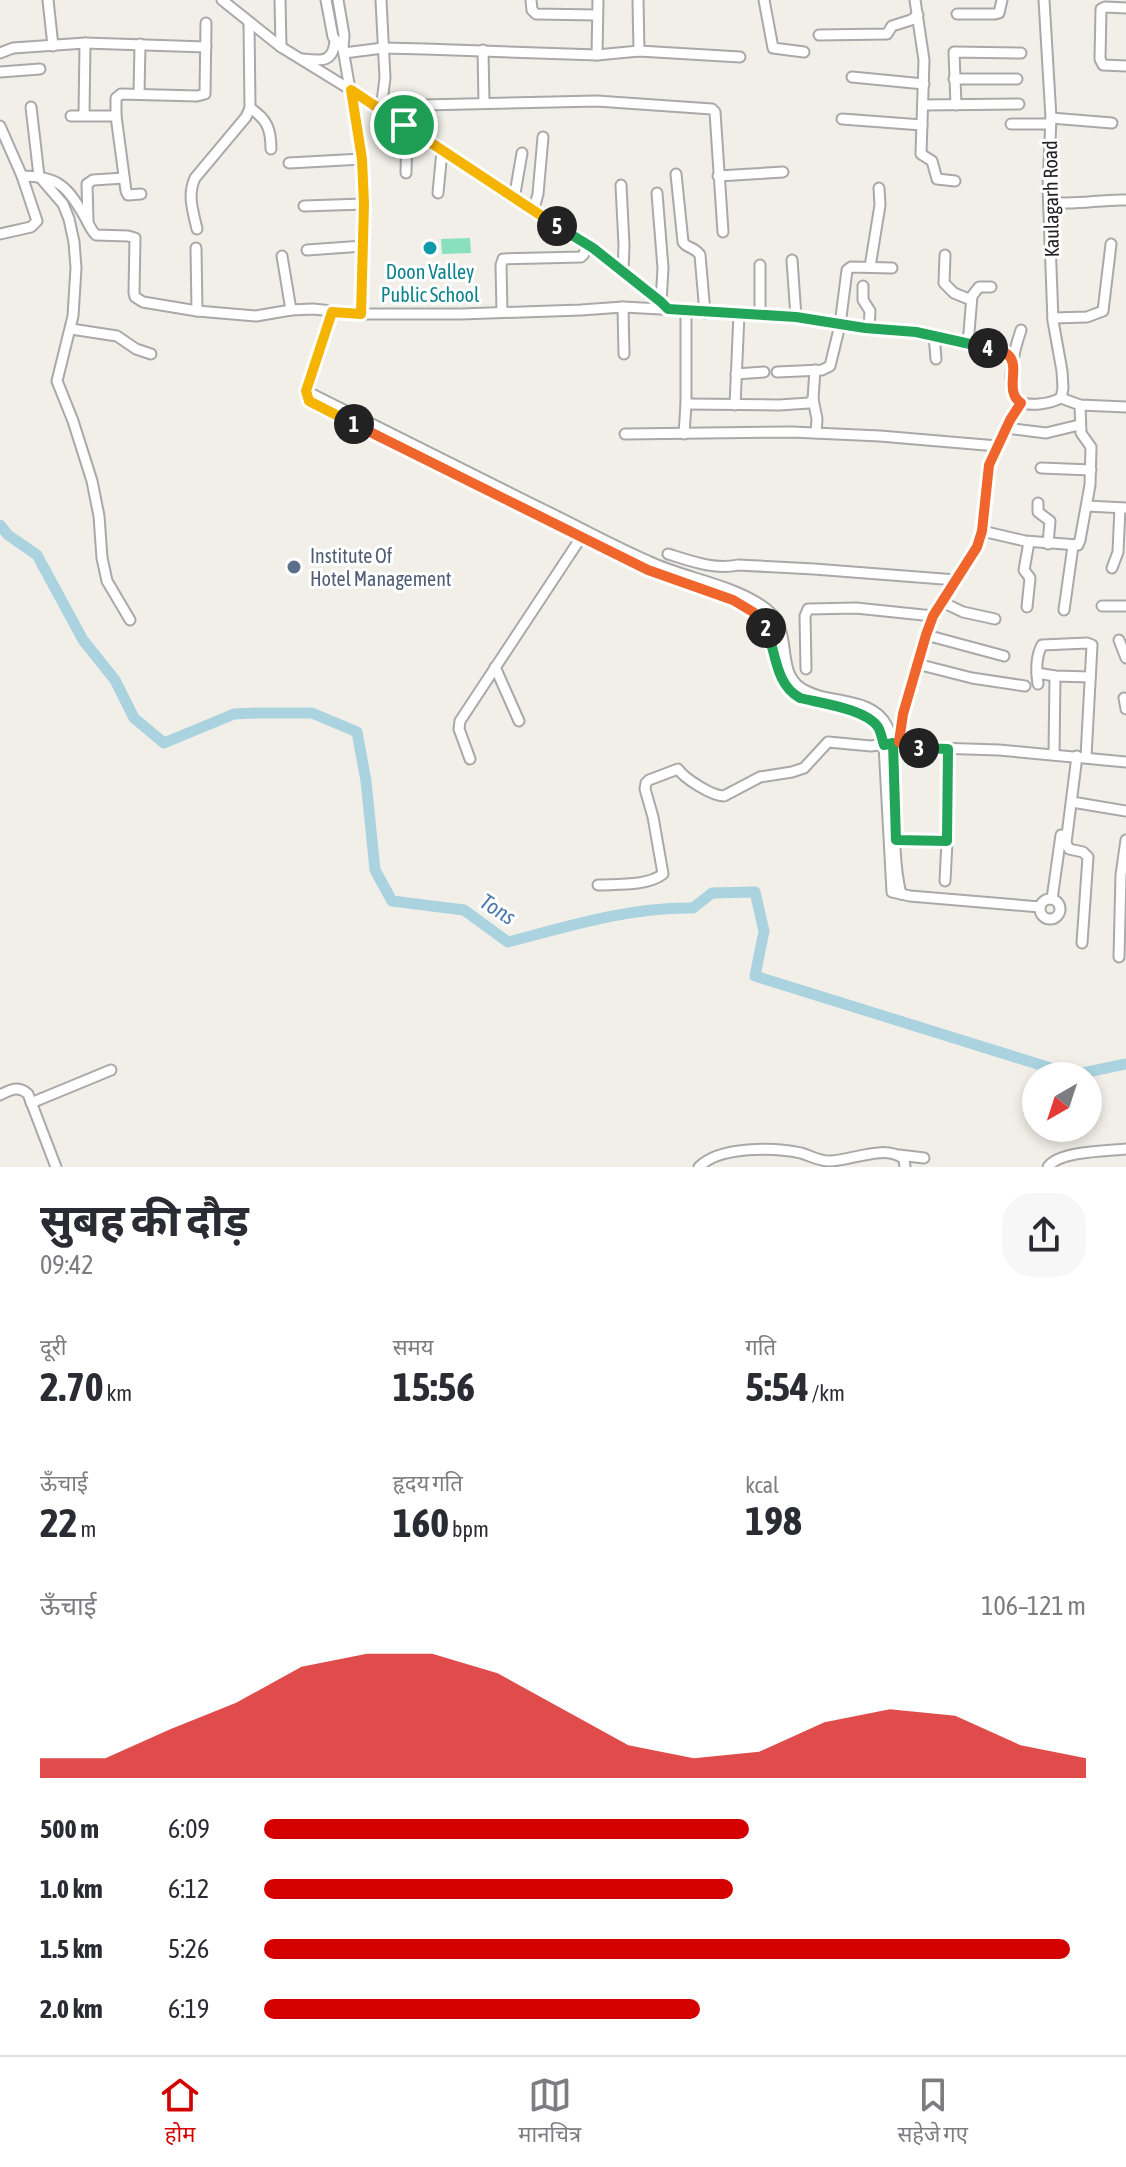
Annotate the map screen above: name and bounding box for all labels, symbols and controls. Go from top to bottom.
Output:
pin [370,91,438,159]
icon: arrive [382,103,426,147]
street label: Kaulagarh Road [1038,140,1063,258]
pin: 5 [537,206,577,246]
text: 5 [552,213,562,239]
marker: Doon Valley Public School [421,239,439,257]
place label: Doon Valley Public School [381,260,480,306]
pin: 4 [968,328,1008,368]
text: 4 [983,335,993,361]
pin: 1 [334,404,374,444]
text: 1 [349,411,359,437]
place label: Institute Of Hotel Management [310,544,452,590]
marker: Institute Of Hotel Management [285,558,303,576]
pin: 2 [746,608,786,648]
text: 2 [761,615,771,641]
pin: 3 [899,728,939,768]
text: 3 [914,735,924,761]
water label: Tons [475,888,521,930]
north arrow [1022,1062,1102,1142]
map controls [1022,1062,1102,1142]
button: share [1002,1193,1086,1277]
text: सुबह की दौड़ [40,1195,249,1245]
text: 09:42 [40,1250,94,1280]
text: दूरी [40,1334,66,1360]
text: समय [393,1334,433,1360]
text: गति [745,1334,776,1360]
text: 2.70 [40,1364,104,1409]
text: 15:56 [393,1364,475,1409]
text: 5:54 [745,1364,809,1409]
text: km [104,1380,132,1406]
text: /km [809,1380,845,1406]
text: ऊँचाई [40,1470,88,1496]
text: हृदय गति [393,1470,463,1496]
text: kcal [745,1472,779,1498]
text: 198 [745,1498,802,1543]
text: 22 [40,1500,78,1545]
text: 160 [393,1500,449,1545]
text: m [78,1516,96,1542]
text: bpm [449,1516,489,1542]
text: ऊँचाई [40,1591,96,1621]
text: 106–121 m [981,1591,1086,1621]
text: 500 m [40,1814,99,1844]
text: 6:09 [168,1814,210,1844]
text: 1.0 km [40,1874,103,1904]
text: 6:12 [168,1874,209,1904]
text: 1.5 km [40,1934,103,1964]
text: 5:26 [168,1934,209,1964]
text: 2.0 km [40,1994,103,2024]
text: 6:19 [168,1994,209,2024]
tab: होम [158,2073,202,2151]
tab: मानचित्र [518,2073,581,2151]
tab: सहेजे गए [897,2073,968,2151]

